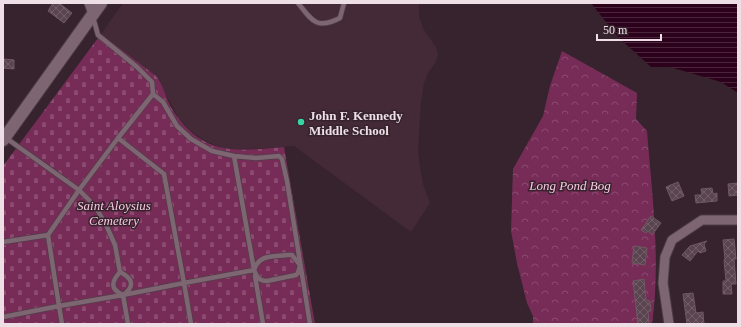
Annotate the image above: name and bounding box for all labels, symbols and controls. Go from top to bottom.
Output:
scale bar [597,16,661,42]
text: 50 m [603,23,628,37]
place label: John F. Kennedy Middle School [309,108,403,138]
marker: John F. Kennedy Middle School [296,117,306,127]
park label: Long Pond Bog [528,178,611,193]
park label: Saint Aloysius Cemetery [77,198,151,228]

